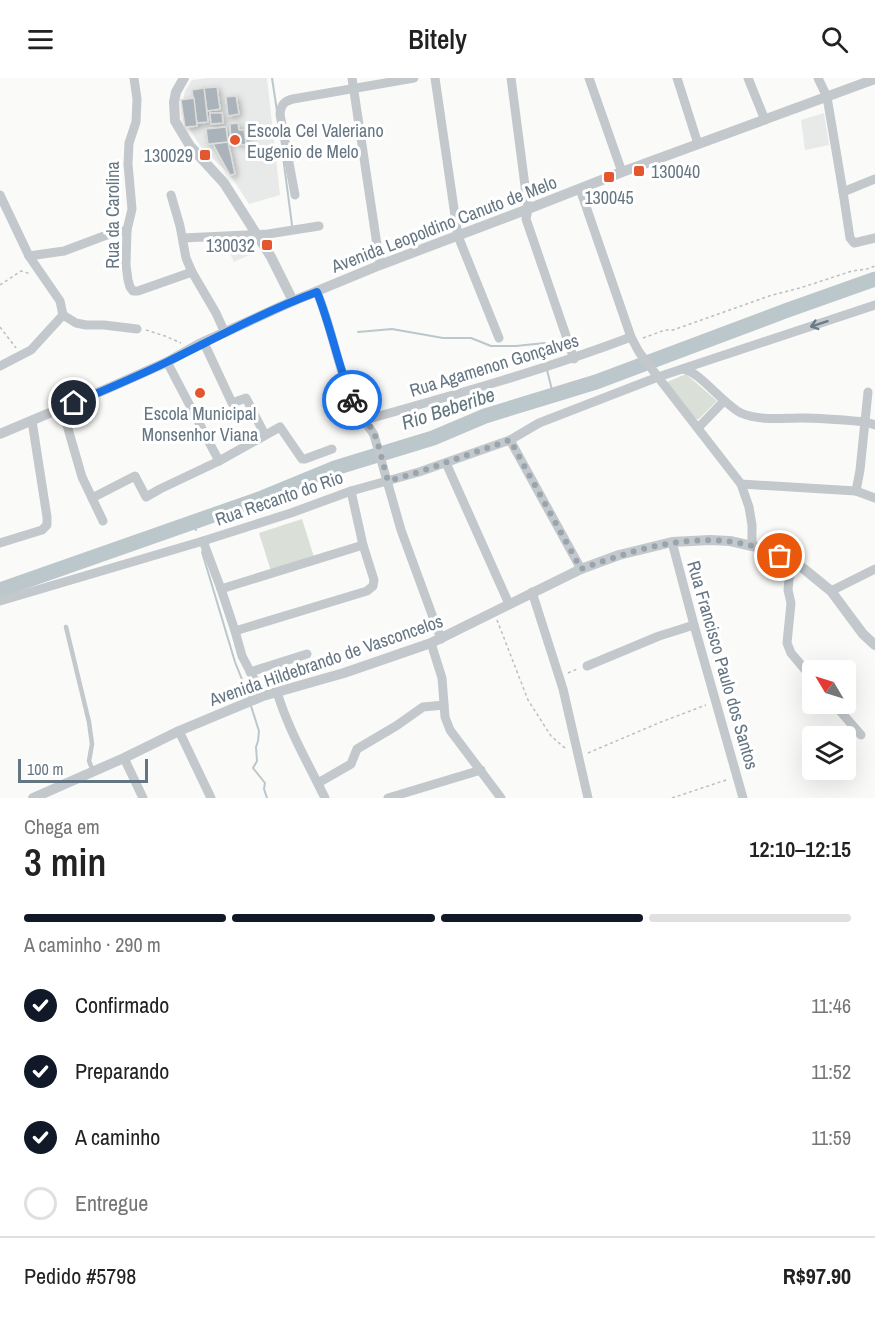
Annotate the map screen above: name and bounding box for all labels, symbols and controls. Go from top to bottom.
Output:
text: Bitely [408,21,467,57]
icon: menu [24,23,57,56]
icon: search [818,23,851,56]
place label: Escola Cel Valeriano Eugenio de Melo [247,118,384,164]
marker: Escola Cel Valeriano Eugenio de Melo [228,133,242,147]
place label: 130029 [144,143,193,168]
marker: 130029 [198,148,212,162]
place label: 130040 [651,159,700,184]
street label: Rua da Carolina [100,161,125,269]
marker: 130040 [632,164,646,178]
street label: Avenida Leopoldino Canuto de Melo [327,169,560,279]
marker: 130045 [602,170,616,184]
place label: 130045 [584,185,634,210]
place label: 130032 [206,233,255,258]
marker: 130032 [260,238,274,252]
one-way arrow [810,319,829,330]
street label: Rua Agamenon Gonçalves [406,327,582,403]
courier [322,370,382,430]
pin [48,377,99,428]
water label: Rio Beberibe [398,380,498,436]
icon: bike [336,384,369,417]
icon: home [57,386,90,419]
marker: Escola Municipal Monsenhor Viana [193,386,207,400]
place label: Escola Municipal Monsenhor Viana [142,401,258,447]
street label: Rua Recanto do Rio [212,464,346,532]
pin [754,530,805,581]
icon: bag [763,539,796,572]
street label: Rua Francisco Paulo dos Santos [681,558,765,772]
street label: Avenida Hildebrando de Vasconcelos [205,608,446,712]
north arrow [802,660,856,714]
map controls [802,660,856,780]
button: layers [802,726,856,780]
scale bar [18,756,148,784]
text: 100 m [27,758,63,780]
text: Chega em [24,813,100,840]
text: 12:10–12:15 [749,834,851,864]
text: 3 min [24,836,106,888]
text: A caminho · 290 m [24,931,161,958]
icon: check [24,989,57,1022]
text: Confirmado [75,990,169,1020]
text: 11:46 [811,992,851,1019]
icon: check [24,1055,57,1088]
text: Preparando [75,1056,169,1086]
text: 11:52 [811,1058,851,1085]
icon: check [24,1121,57,1154]
text: A caminho [75,1122,160,1152]
text: 11:59 [811,1124,851,1151]
text: Entregue [75,1188,148,1218]
text: Pedido #5798 [24,1261,136,1291]
text: R$97.90 [783,1261,851,1291]

